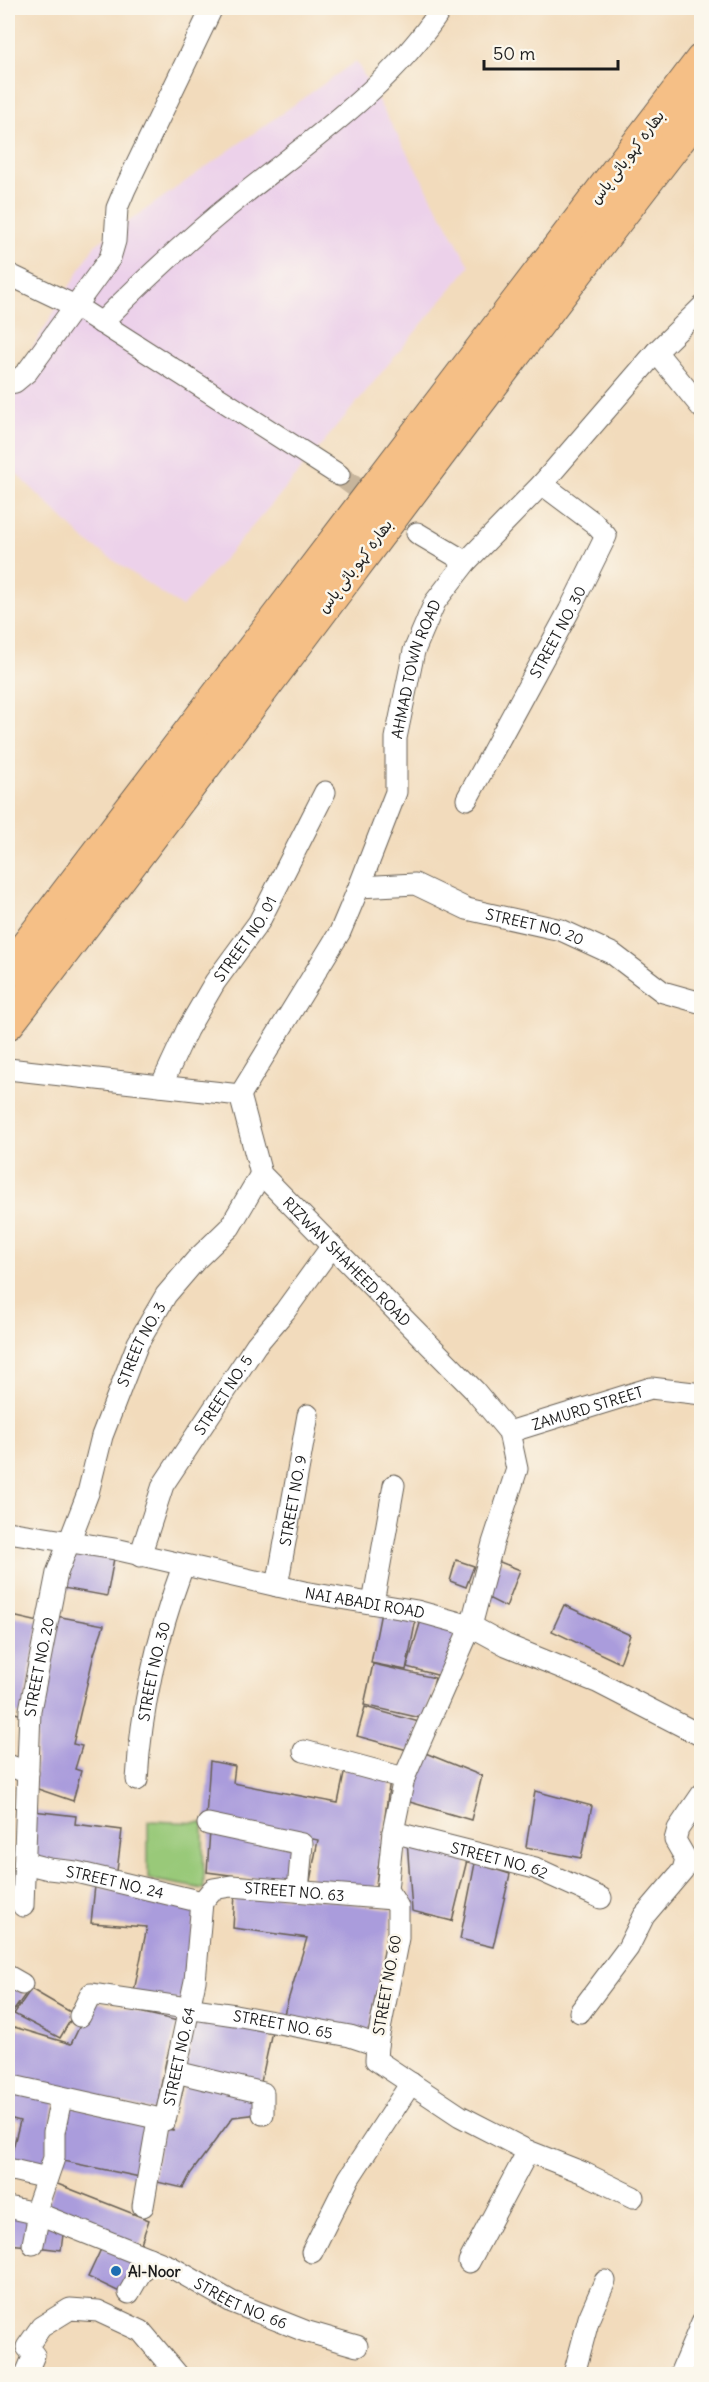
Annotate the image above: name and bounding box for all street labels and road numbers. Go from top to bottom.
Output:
street label: بھارہ کہو بائی پاس [586,106,669,208]
street label: بھارہ کہو بائی پاس [314,515,397,617]
street label: STREET NO. 30 [525,583,589,681]
street label: AHMAD TOWN ROAD [387,596,445,740]
street label: STREET NO. 01 [209,893,280,985]
street label: STREET NO. 20 [484,904,587,949]
street label: RIZWAN SHAHEED ROAD [279,1193,415,1330]
street label: STREET NO. 3 [113,1299,169,1389]
street label: STREET NO. 5 [190,1351,256,1438]
street label: ZAMURD STREET [529,1382,645,1434]
street label: STREET NO. 9 [275,1454,310,1547]
street label: NAI ABADI ROAD [304,1583,427,1622]
street label: STREET NO. 20 [20,1615,58,1717]
street label: STREET NO. 30 [134,1619,174,1723]
street label: STREET NO. 62 [449,1838,551,1882]
street label: STREET NO. 24 [65,1861,166,1902]
street label: STREET NO. 63 [244,1878,345,1905]
street label: STREET NO. 60 [369,1933,405,2037]
street label: STREET NO. 64 [159,2005,199,2107]
street label: STREET NO. 65 [232,2005,334,2042]
street label: STREET NO. 66 [191,2273,290,2333]

